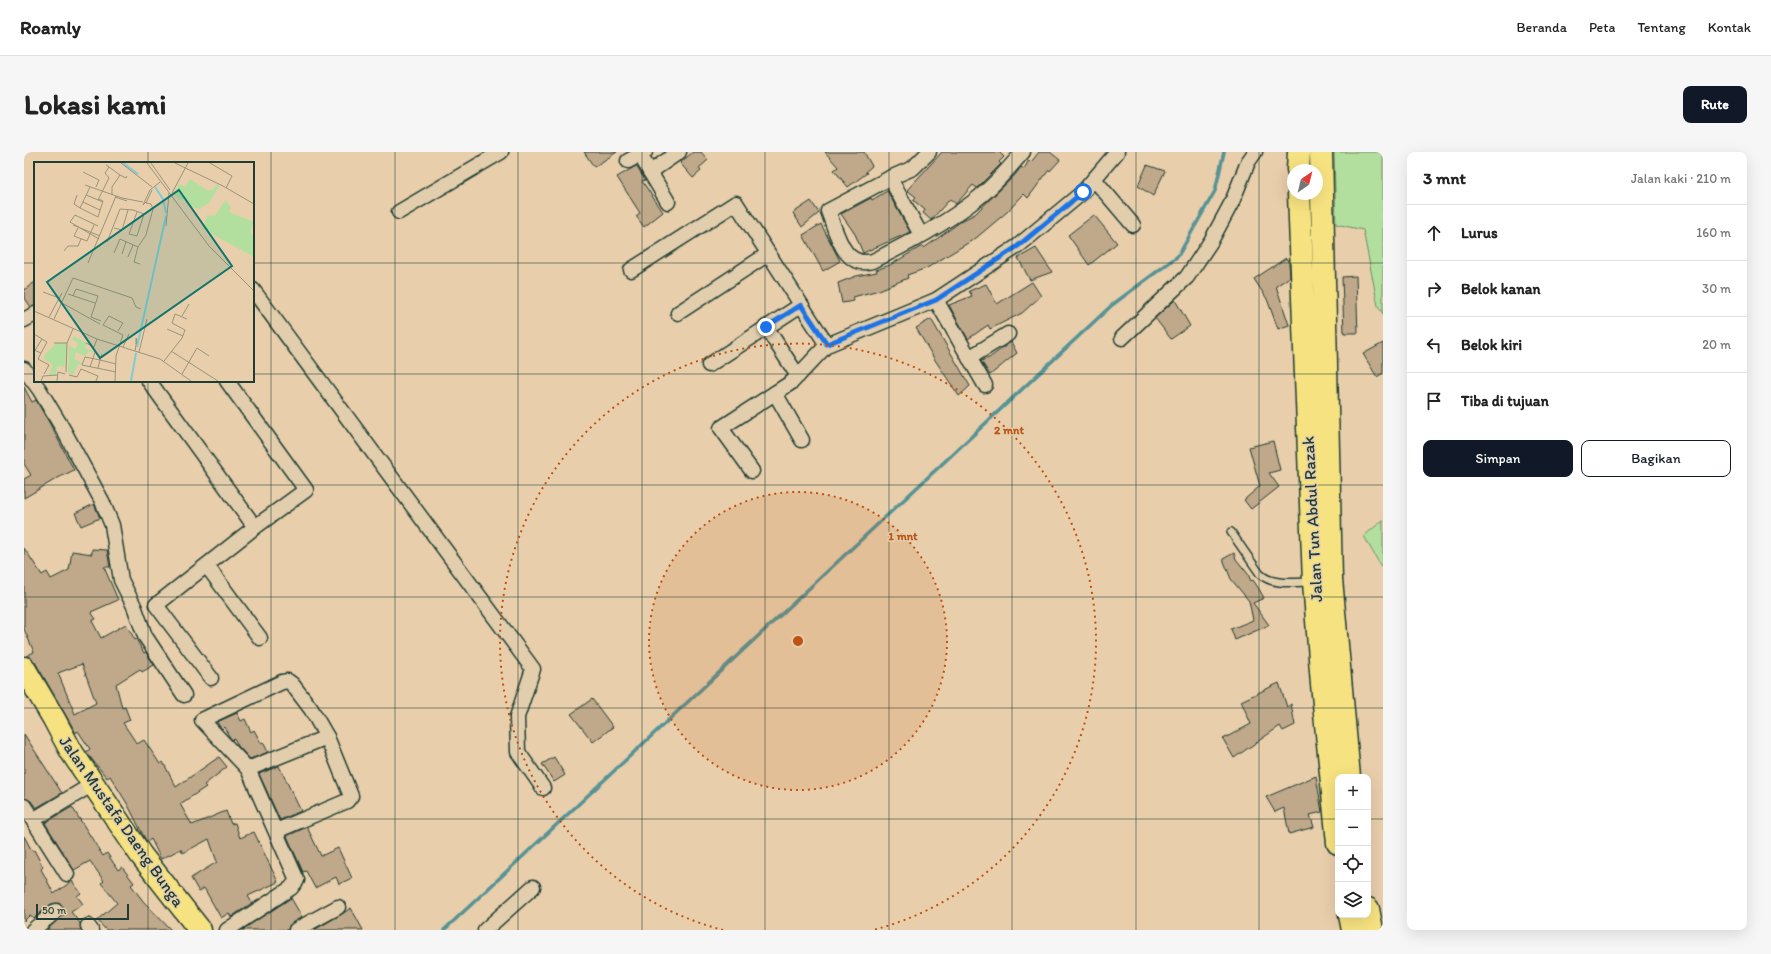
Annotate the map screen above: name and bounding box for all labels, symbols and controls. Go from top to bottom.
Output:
text: Roamly [20,16,81,39]
text: Beranda [1516,19,1567,36]
text: Peta [1589,19,1615,36]
text: Tentang [1637,19,1686,36]
text: Kontak [1708,19,1751,36]
button: Rute [1683,86,1747,123]
text: Lokasi kami [24,87,166,121]
inset map [34,162,254,382]
north arrow [1287,164,1323,200]
text: 3 mnt [1423,168,1466,188]
text: Jalan kaki · 210 m [1631,171,1731,186]
route start [1074,183,1092,201]
icon: ahead [1423,222,1445,244]
text: Lurus [1461,224,1498,242]
text: 160 m [1696,225,1731,240]
icon: right [1423,278,1445,300]
text: Belok kanan [1461,280,1541,298]
text: 30 m [1702,281,1731,296]
route end [757,318,775,336]
icon: left [1423,334,1445,356]
text: Belok kiri [1461,336,1522,354]
text: 20 m [1702,337,1731,352]
icon: arrive [1423,390,1445,412]
text: Tiba di tujuan [1461,392,1549,410]
text: 2 mnt [994,423,1024,437]
street label: Jalan Tun Abdul Razak [1298,435,1326,603]
button: Simpan [1423,440,1573,477]
button: Bagikan [1581,440,1731,477]
text: 1 mnt [888,529,918,543]
centre of rings [791,634,805,648]
street label: Jalan Mustafa Daeng Bunga [55,731,189,911]
map controls [1335,774,1371,918]
button: + [1335,774,1371,810]
button: − [1335,810,1371,846]
button: locate [1335,846,1371,882]
button: layers [1335,882,1371,918]
scale bar [36,902,129,921]
text: 50 m [42,904,66,917]

